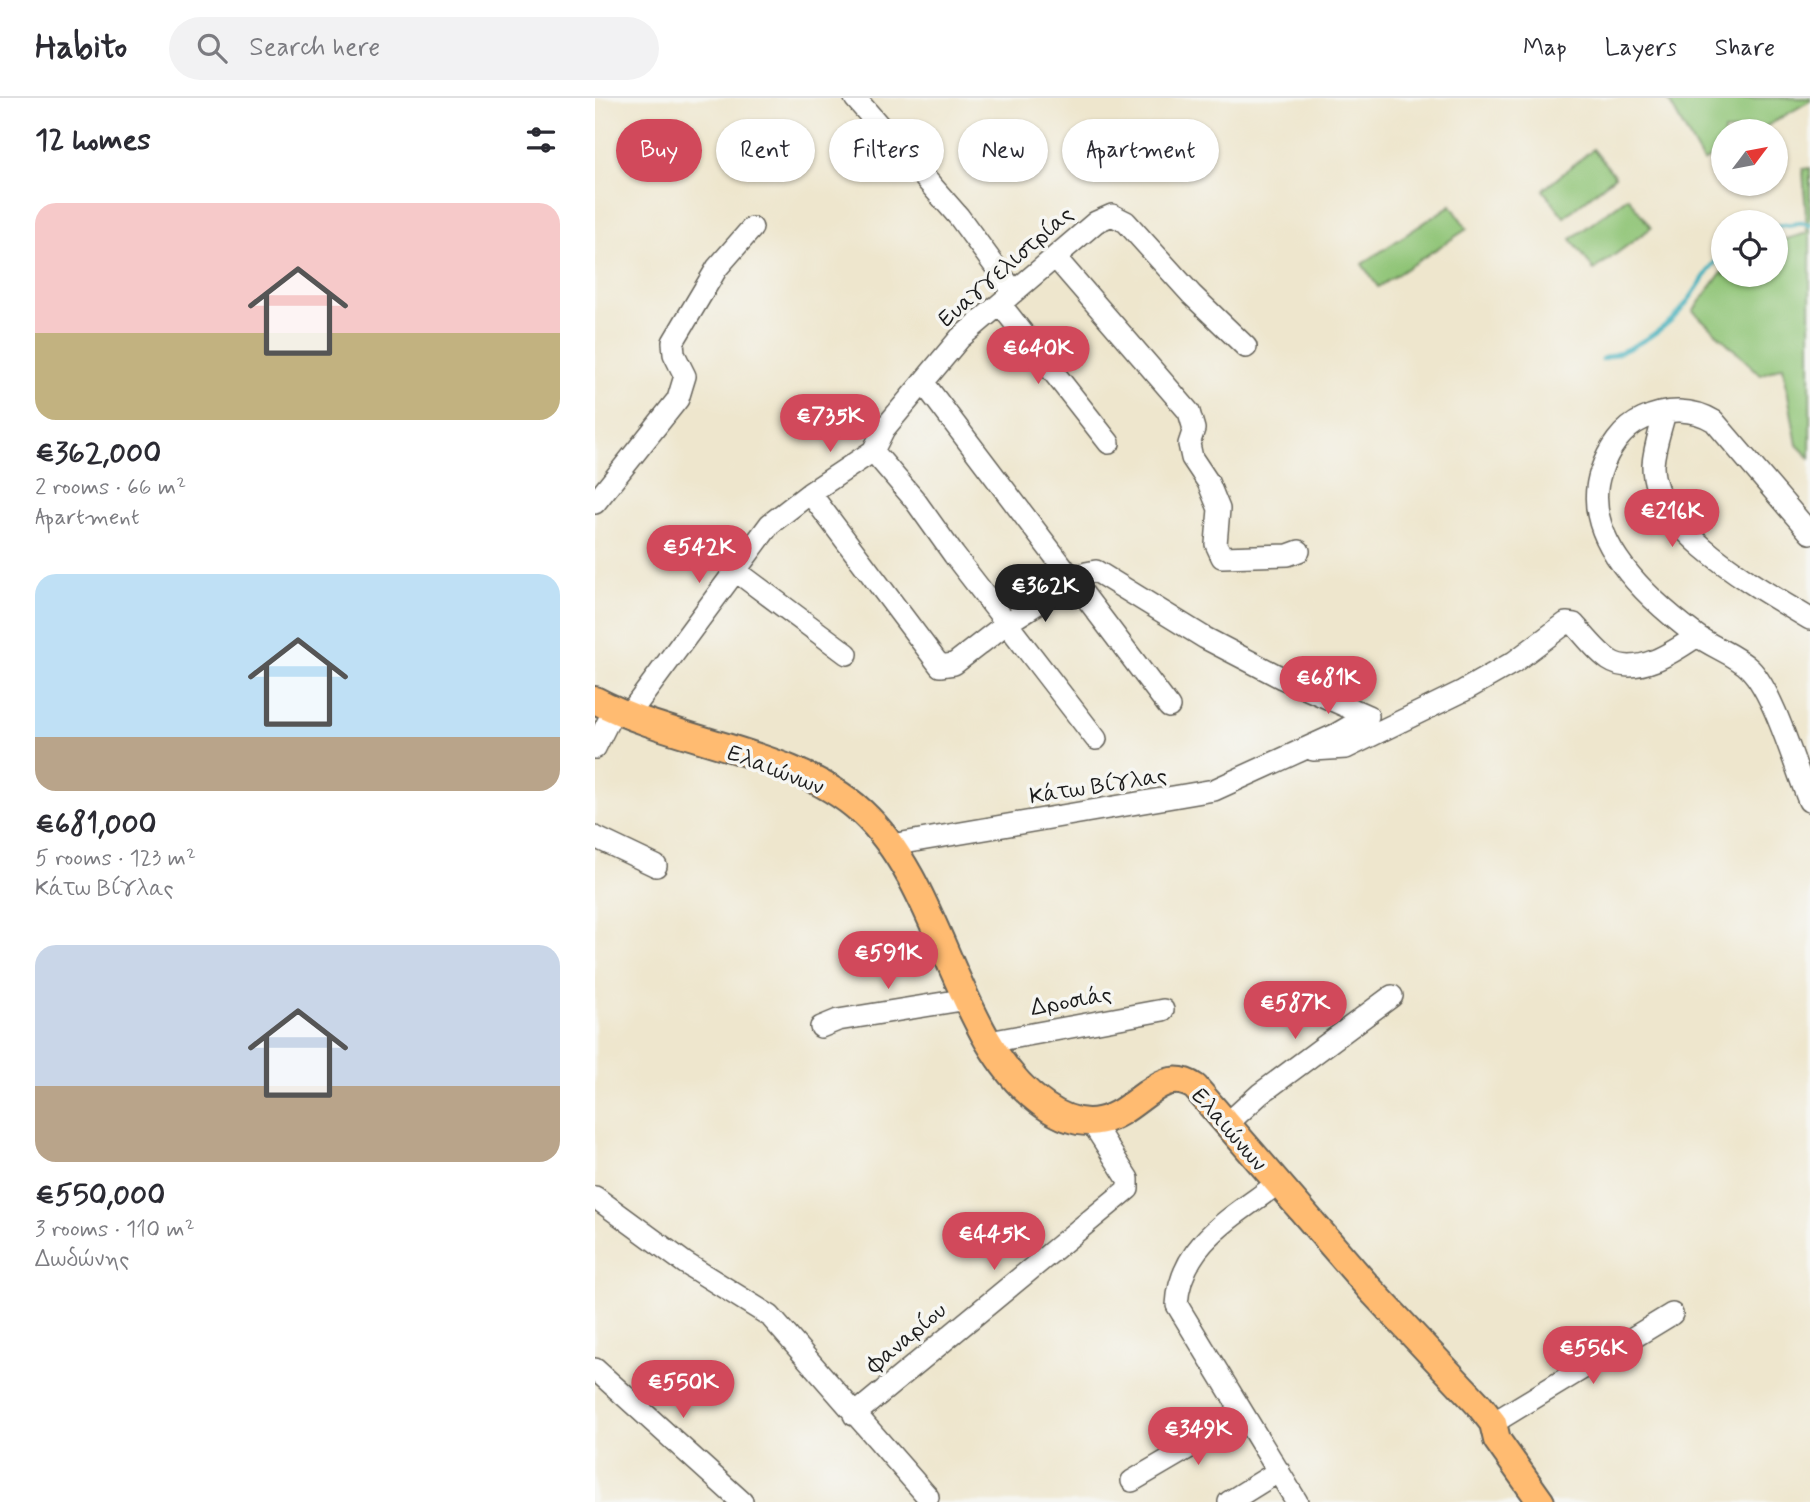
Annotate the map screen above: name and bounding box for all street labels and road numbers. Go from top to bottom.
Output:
street label: Ευαγγελιστρίας [932,200,1080,335]
street label: Ελαιώνων [723,739,828,803]
street label: Κάτω Βίγλας [1027,761,1169,813]
street label: Δροσιάς [1028,980,1114,1024]
street label: Ελαιώνων [1184,1082,1273,1178]
street label: Φαναρίου [860,1296,954,1381]

